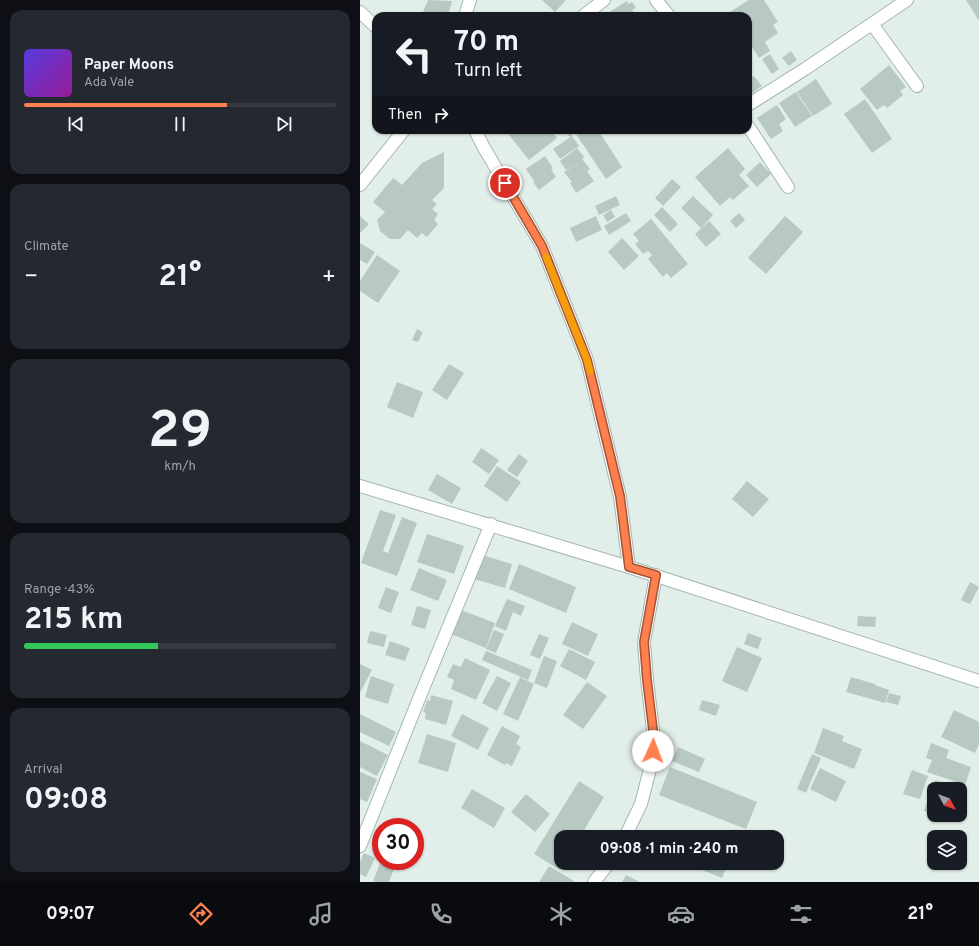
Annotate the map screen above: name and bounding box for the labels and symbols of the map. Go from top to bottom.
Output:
pin [488,166,522,200]
position arrow [632,730,674,772]
north arrow [927,782,967,822]
speed limit sign: 30 [372,818,424,870]

